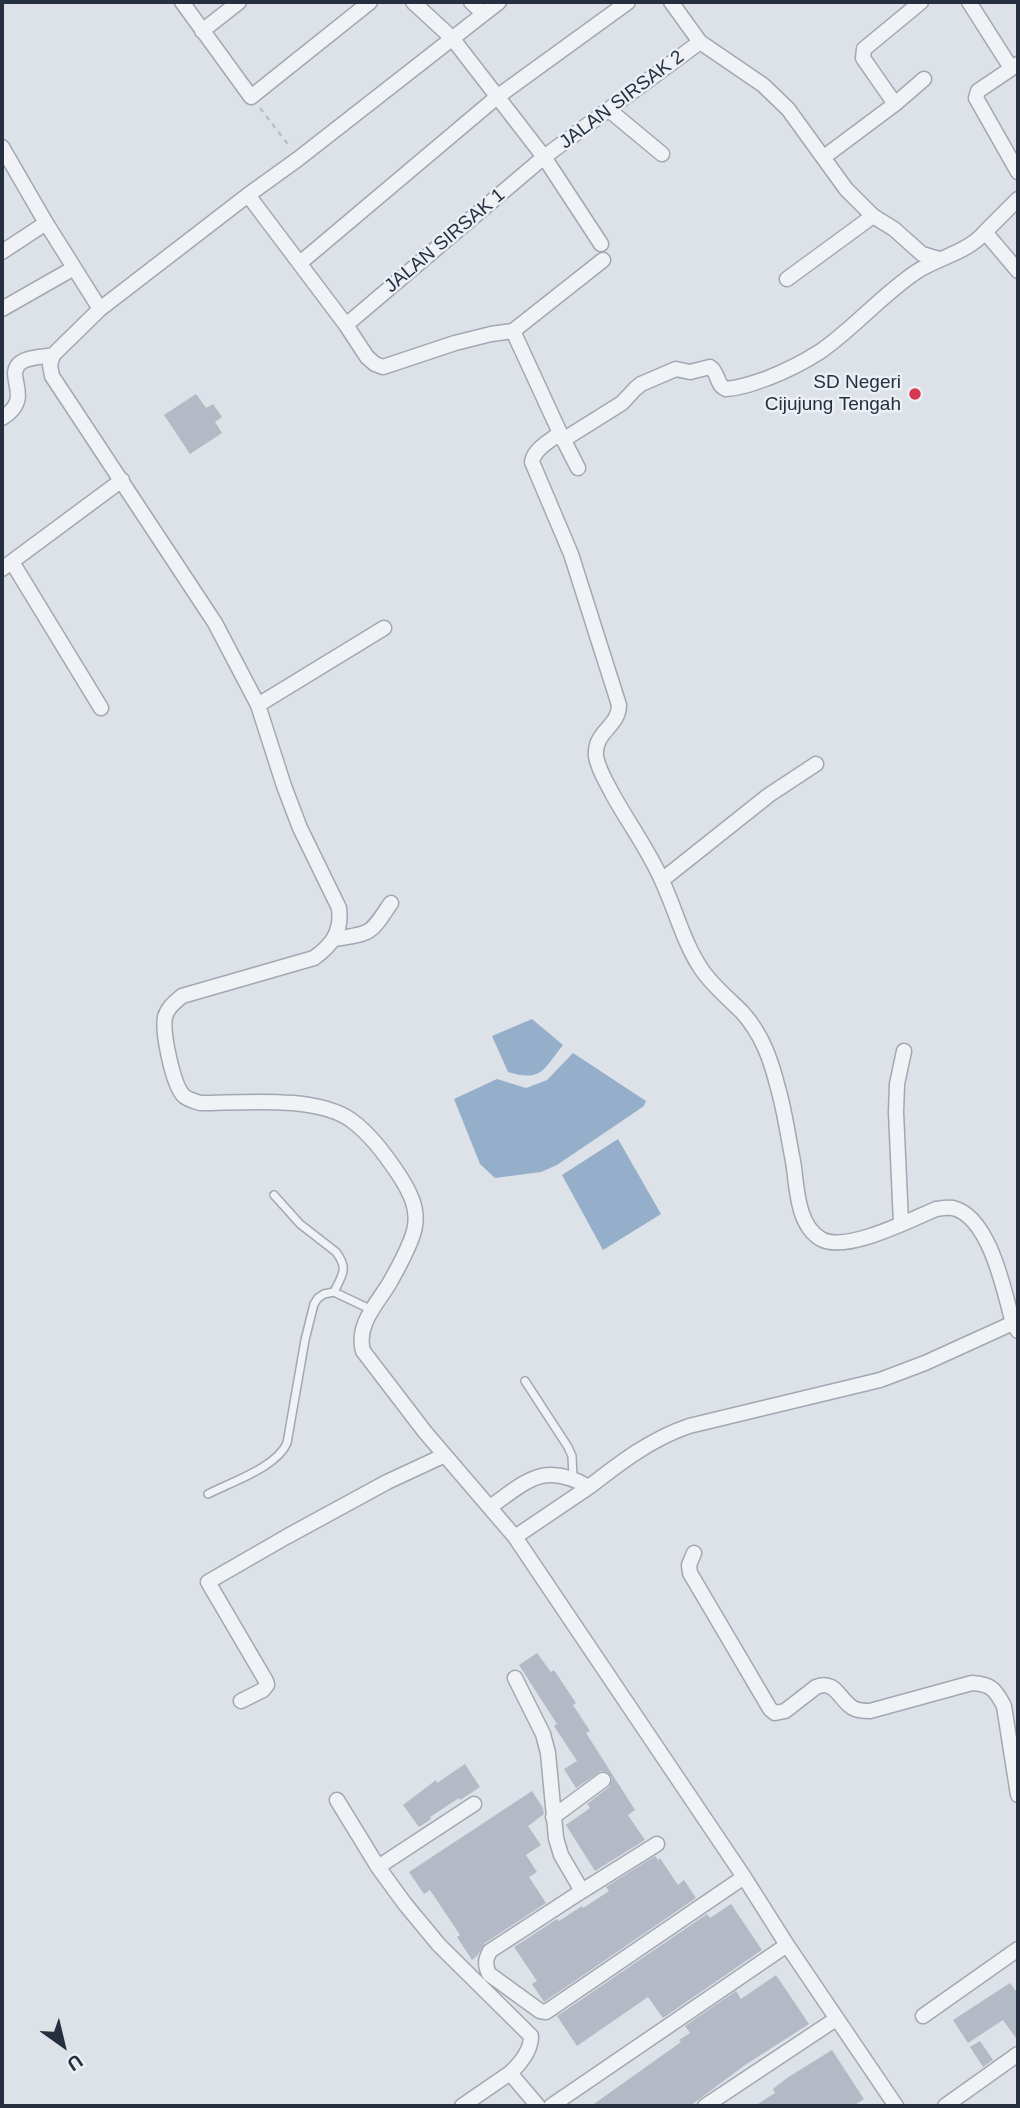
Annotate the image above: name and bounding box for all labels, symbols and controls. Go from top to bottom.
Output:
street label: JALAN SIRSAK 2 [555,46,689,154]
street label: JALAN SIRSAK 1 [380,184,510,298]
place label: SD Negeri Cijujung Tengah [765,372,901,416]
marker: SD Negeri Cijujung Tengah [907,386,923,402]
north arrow [28,2010,98,2080]
text: U [63,2050,87,2075]

